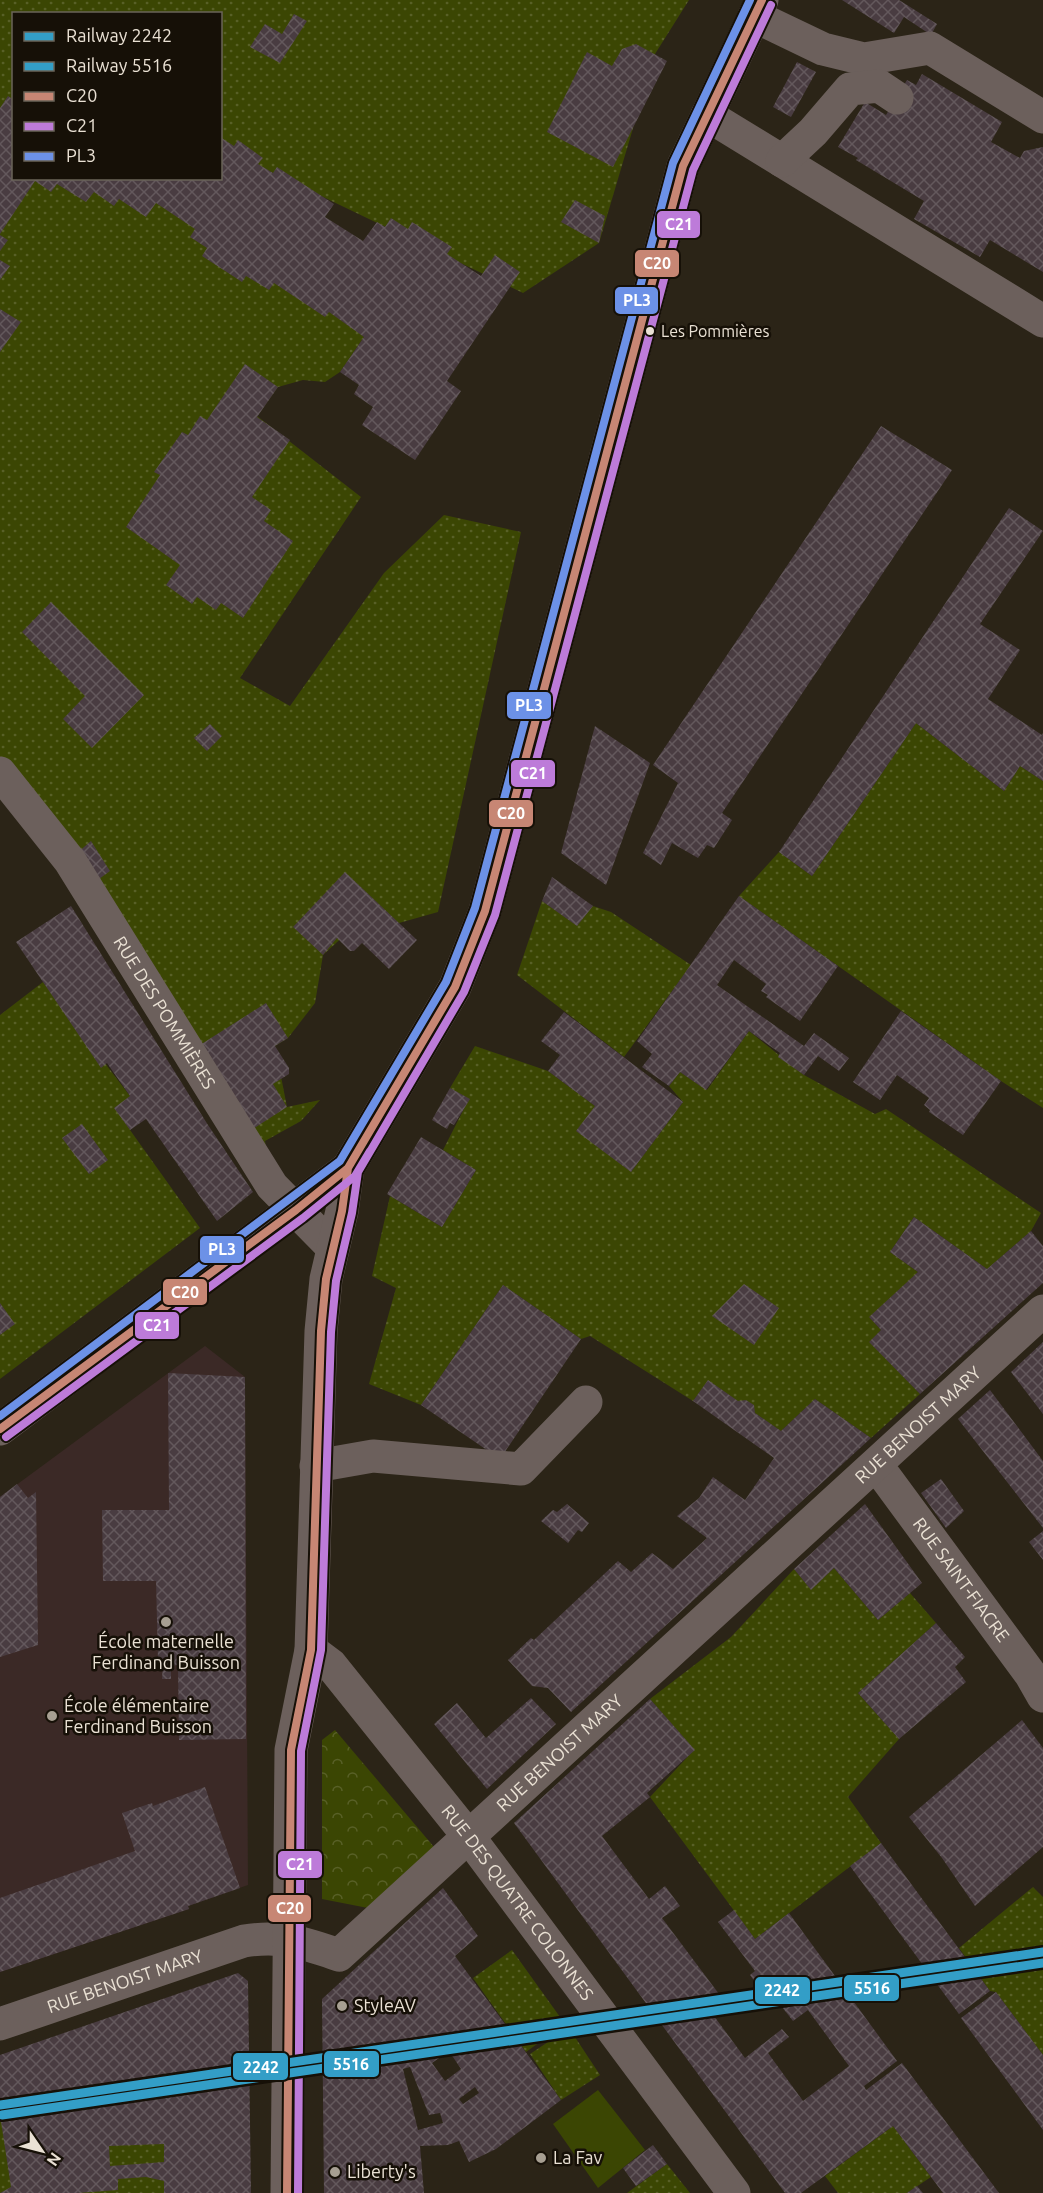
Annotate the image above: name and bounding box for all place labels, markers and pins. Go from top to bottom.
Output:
place label: Les Pommières [661,322,770,340]
marker: Les Pommières [644,325,656,337]
marker: École maternelle Ferdinand Buisson [159,1615,173,1629]
place label: École maternelle Ferdinand Buisson [92,1630,240,1672]
place label: École élémentaire Ferdinand Buisson [64,1694,212,1736]
marker: École élémentaire Ferdinand Buisson [45,1709,59,1723]
place label: StyleAV [354,1995,417,2015]
marker: StyleAV [335,1999,349,2013]
place label: La Fav [553,2147,603,2167]
marker: La Fav [534,2151,548,2165]
place label: Liberty's [347,2161,416,2181]
marker: Liberty's [328,2165,342,2179]

